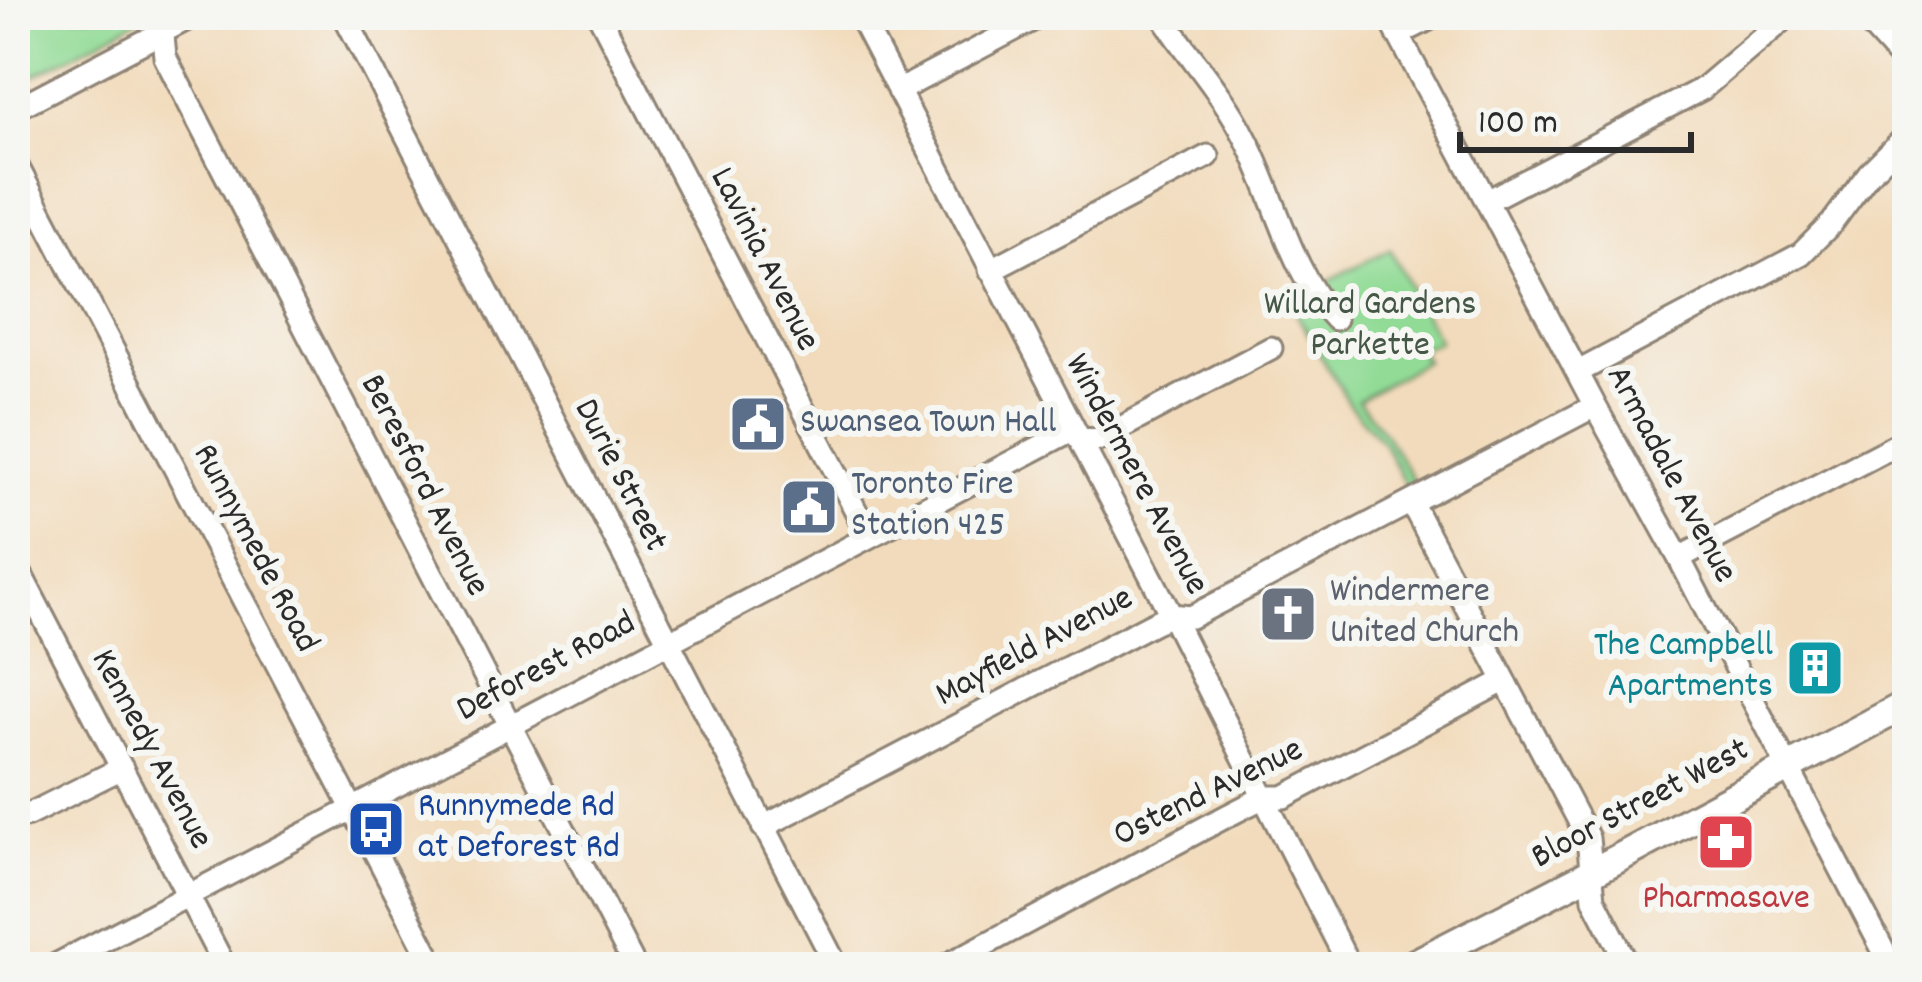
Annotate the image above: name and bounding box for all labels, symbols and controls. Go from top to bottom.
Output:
scale bar [1460,78,1691,152]
text: 100 m [1478,99,1558,151]
street label: Lavinia Avenue [694,159,832,361]
park label: Willard Gardens Parkette [1264,280,1476,373]
street label: Windermere Avenue [1049,345,1221,605]
street label: Armadale Avenue [1591,357,1749,593]
street label: Beresford Avenue [345,366,501,606]
street label: Durie Street [558,390,680,562]
public building icon: Swansea Town Hall [727,393,789,455]
place label: Swansea Town Hall [800,398,1057,450]
street label: Runnymede Road [177,435,331,663]
place label: Toronto Fire Station 425 [851,460,1014,553]
public building icon: Toronto Fire Station 425 [778,476,840,538]
place label: Windermere United Church [1330,567,1519,660]
street label: Mayfield Avenue [927,574,1143,722]
church icon: Windermere United Church [1257,583,1319,645]
street label: Deforest Road [448,599,646,737]
place label: The Campbell Apartments [1593,621,1773,714]
building icon: The Campbell Apartments [1784,637,1846,699]
street label: Kennedy Avenue [75,641,225,859]
street label: Ostend Avenue [1105,726,1313,862]
street label: Bloor Street West [1523,726,1759,884]
place label: Runnymede Rd at Deforest Rd [418,782,620,875]
bus stop icon: Runnymede Rd at Deforest Rd [345,798,407,860]
pharmacy icon: Pharmasave [1695,811,1757,873]
place label: Pharmasave [1642,874,1810,926]

